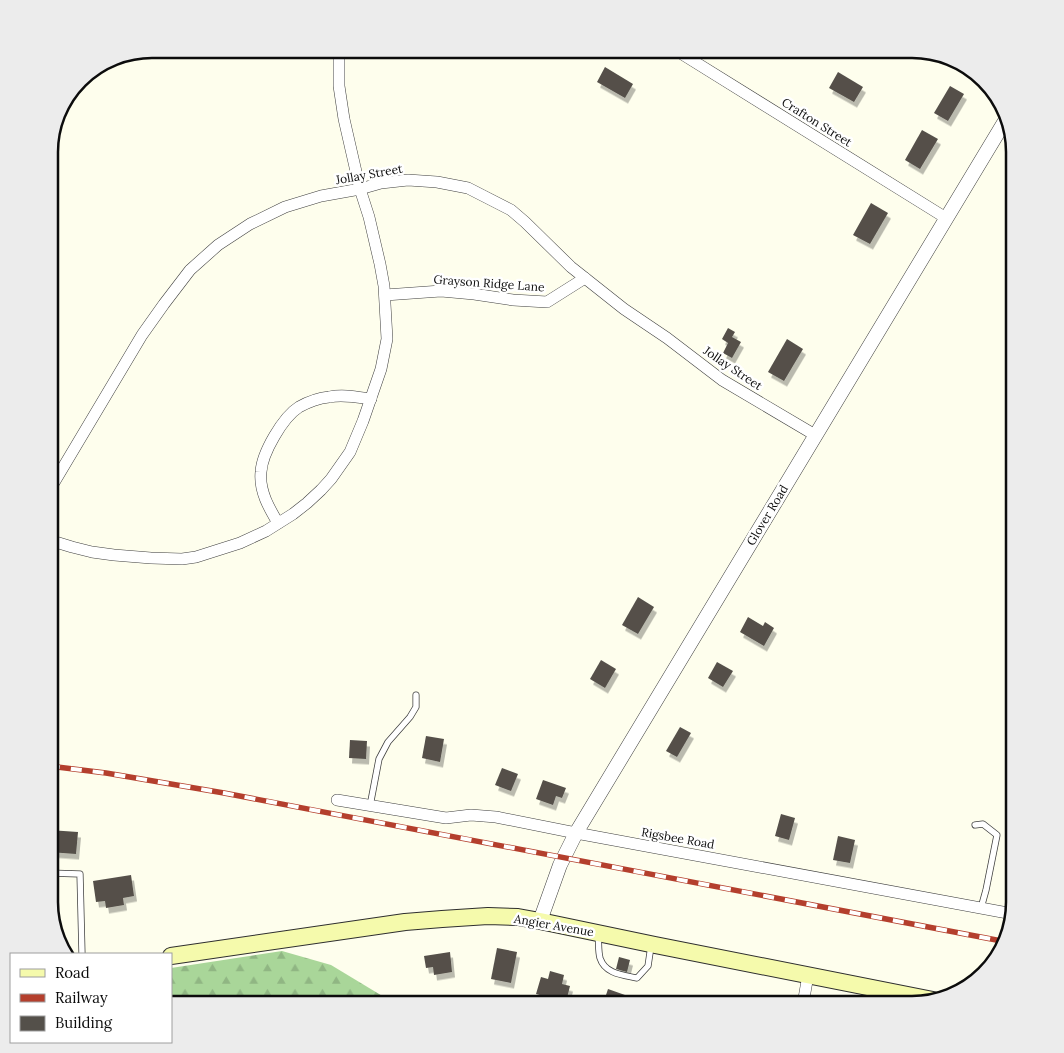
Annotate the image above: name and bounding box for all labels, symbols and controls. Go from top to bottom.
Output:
street label: Crafton Street [779,94,855,150]
street label: Jollay Street [333,161,404,187]
street label: Grayson Ridge Lane [433,272,545,294]
street label: Jollay Street [700,342,765,393]
street label: Glover Road [743,482,791,548]
street label: Rigsbee Road [640,824,716,852]
street label: Angier Avenue [512,910,596,939]
legend [10,953,172,1043]
text: Road [55,963,90,982]
text: Railway [55,988,108,1007]
text: Building [55,1013,113,1032]

